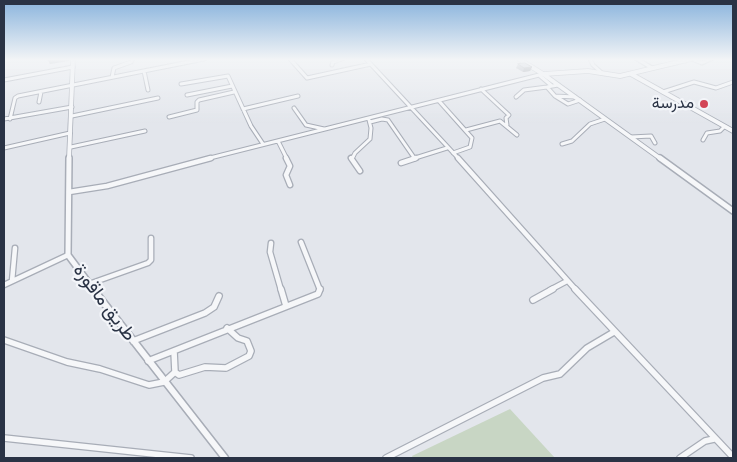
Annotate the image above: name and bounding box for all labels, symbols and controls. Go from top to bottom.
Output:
place label: مدرسة [652,94,694,114]
marker: مدرسة [698,98,710,110]
street label: طريق ماقورة [68,260,140,346]

